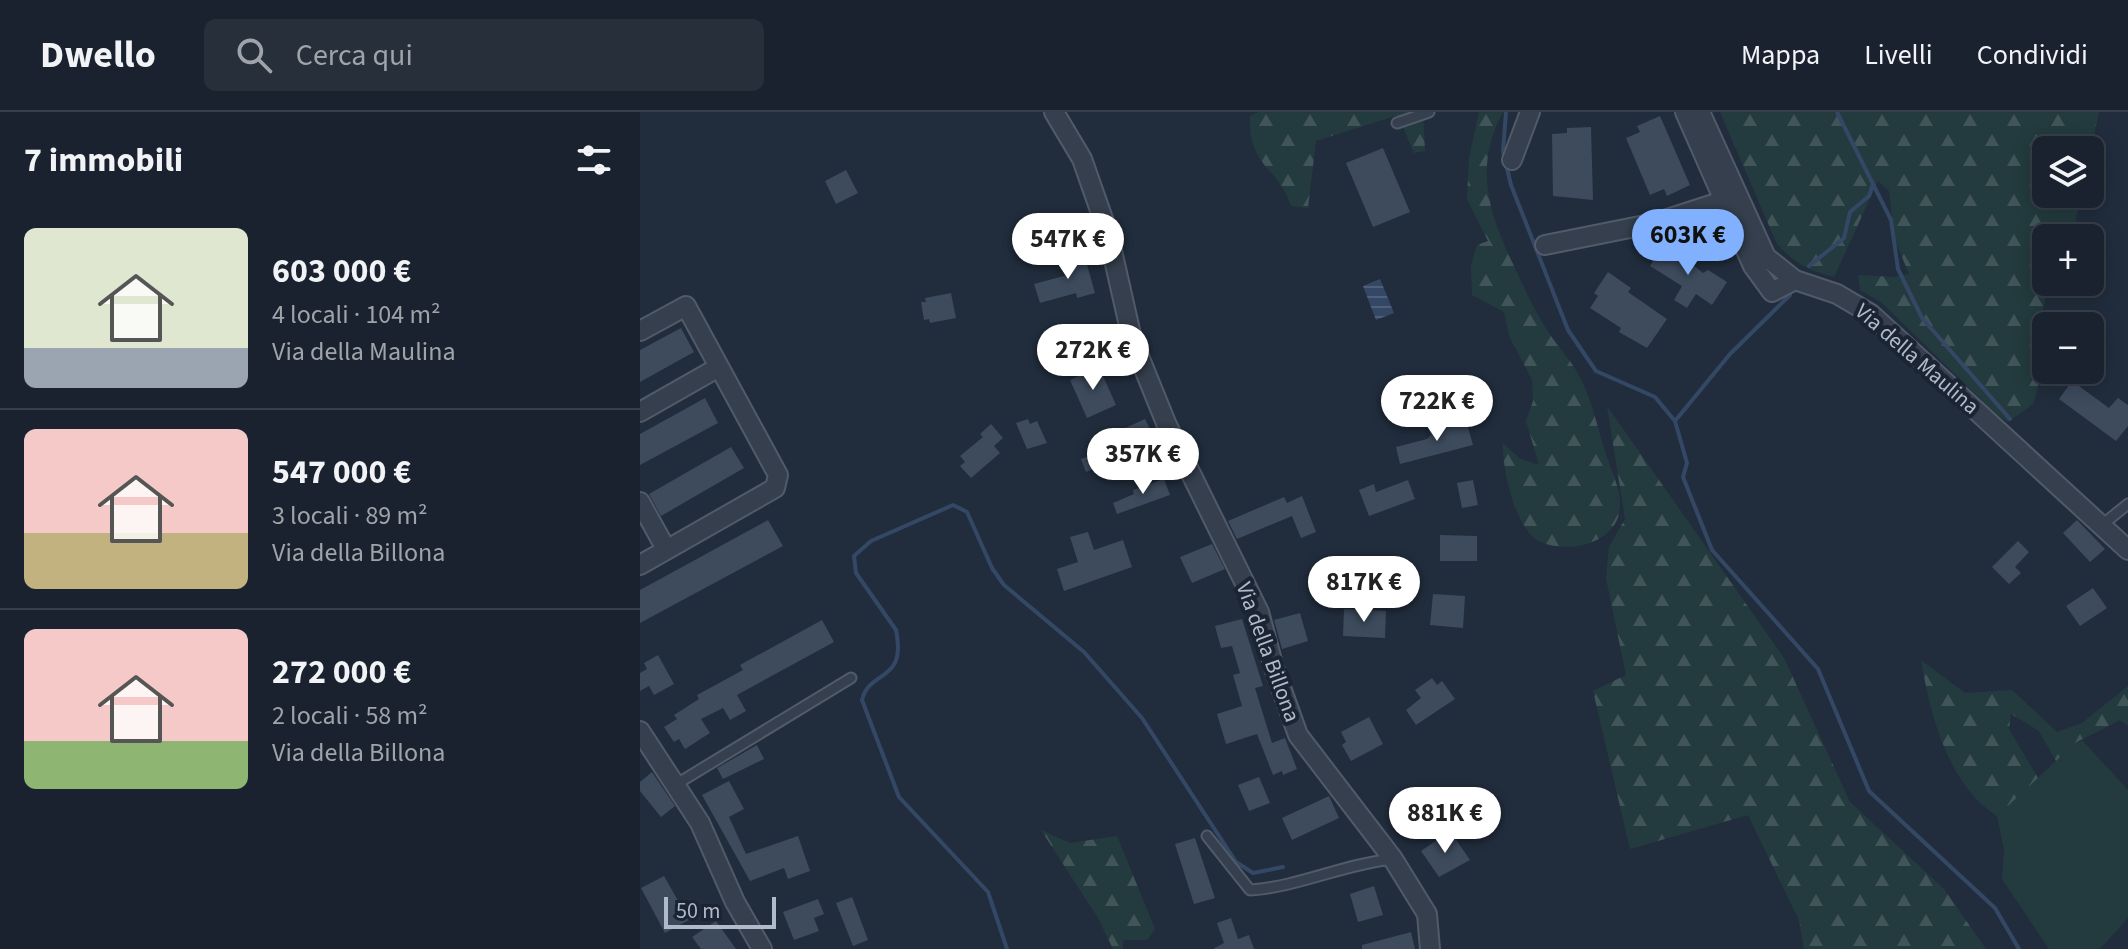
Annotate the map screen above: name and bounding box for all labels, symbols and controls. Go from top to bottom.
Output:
search box [204,19,764,91]
text: Dwello [40,28,156,82]
icon: search [232,33,276,77]
text: Cerca qui [296,34,413,77]
text: Mappa [1741,35,1820,75]
text: Livelli [1864,35,1933,75]
text: Condividi [1977,35,2088,75]
text: 7 immobili [24,136,183,185]
map controls [2032,136,2104,384]
button: layers [2032,136,2104,208]
icon: filters [572,138,616,182]
pin: 603K € [1623,209,1753,277]
pin: 547K € [1003,213,1133,281]
text: 603K € [1650,216,1726,253]
text: 547K € [1030,220,1106,257]
button: + [2032,224,2104,296]
text: 603 000 € [272,247,411,296]
icon: home [88,260,184,356]
text: 4 locali · 104 m² [272,296,441,333]
street label: Via della Maulina [1848,296,1986,422]
button: − [2032,312,2104,384]
pin: 272K € [1028,324,1158,392]
text: 272K € [1055,331,1131,368]
text: Via della Maulina [272,333,455,370]
pin: 722K € [1372,375,1502,443]
text: 722K € [1399,382,1475,419]
pin: 357K € [1078,428,1208,496]
text: 357K € [1105,435,1181,472]
text: 547 000 € [272,448,411,497]
icon: home [88,461,184,557]
text: 3 locali · 89 m² [272,497,428,534]
text: Via della Billona [272,534,445,571]
pin: 817K € [1299,556,1429,624]
text: 817K € [1326,563,1402,600]
street label: Via della Billona [1228,578,1308,726]
text: 272 000 € [272,648,411,697]
icon: home [88,661,184,757]
text: 2 locali · 58 m² [272,697,428,734]
text: Via della Billona [272,734,445,771]
pin: 881K € [1380,787,1510,855]
text: 881K € [1407,794,1483,831]
scale bar [664,893,776,929]
text: 50 m [676,895,721,927]

